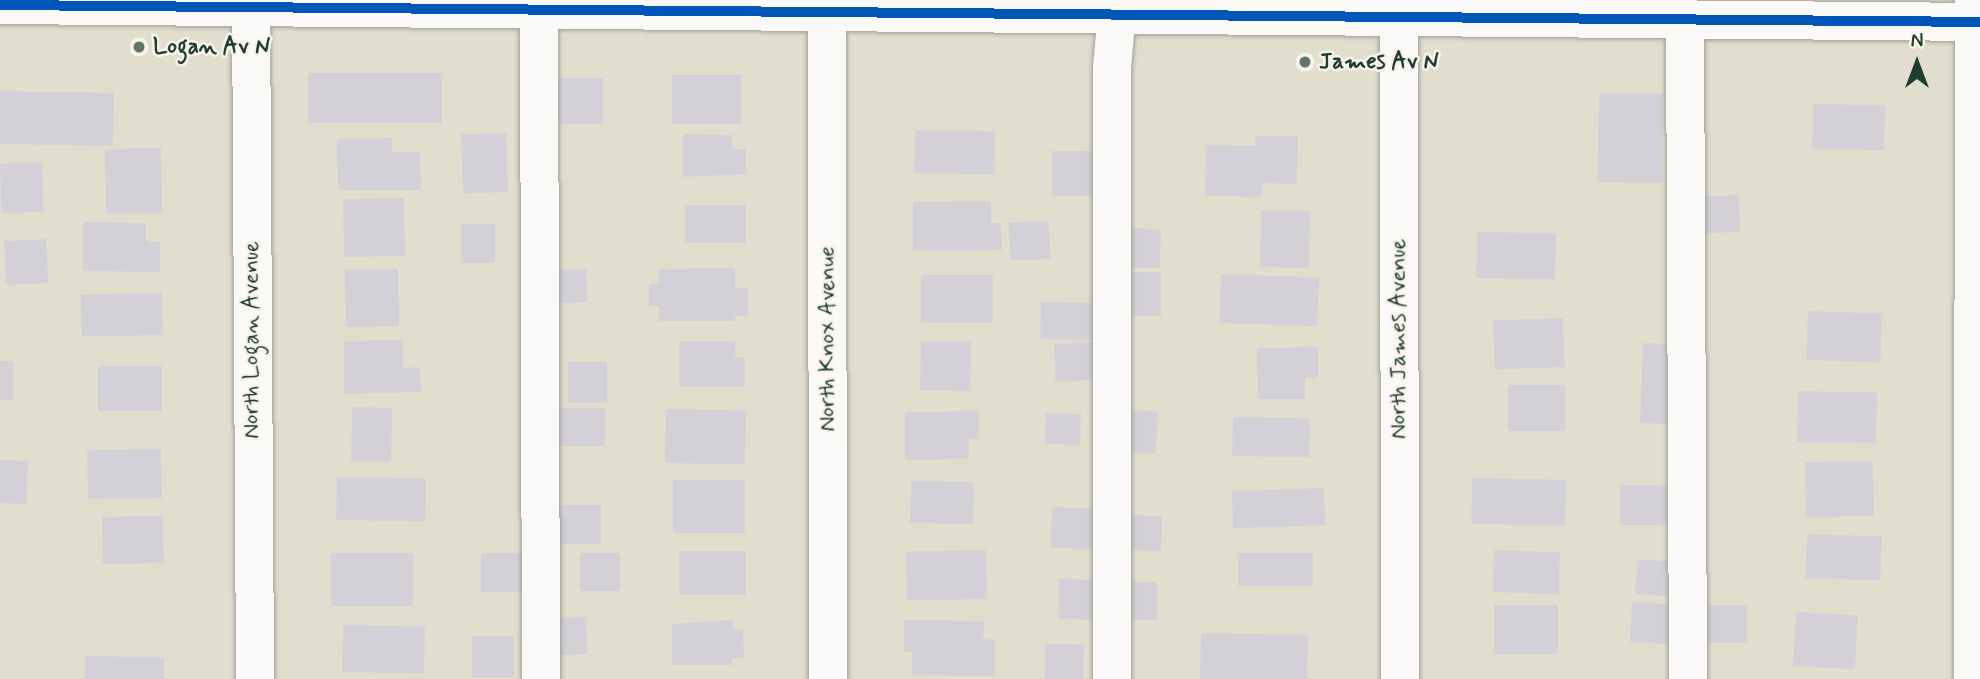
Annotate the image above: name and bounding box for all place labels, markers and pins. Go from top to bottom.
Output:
place label: Logan Av N [153,33,269,61]
marker: Logan Av N [131,39,147,55]
place label: James Av N [1319,48,1438,76]
marker: James Av N [1297,54,1313,70]

